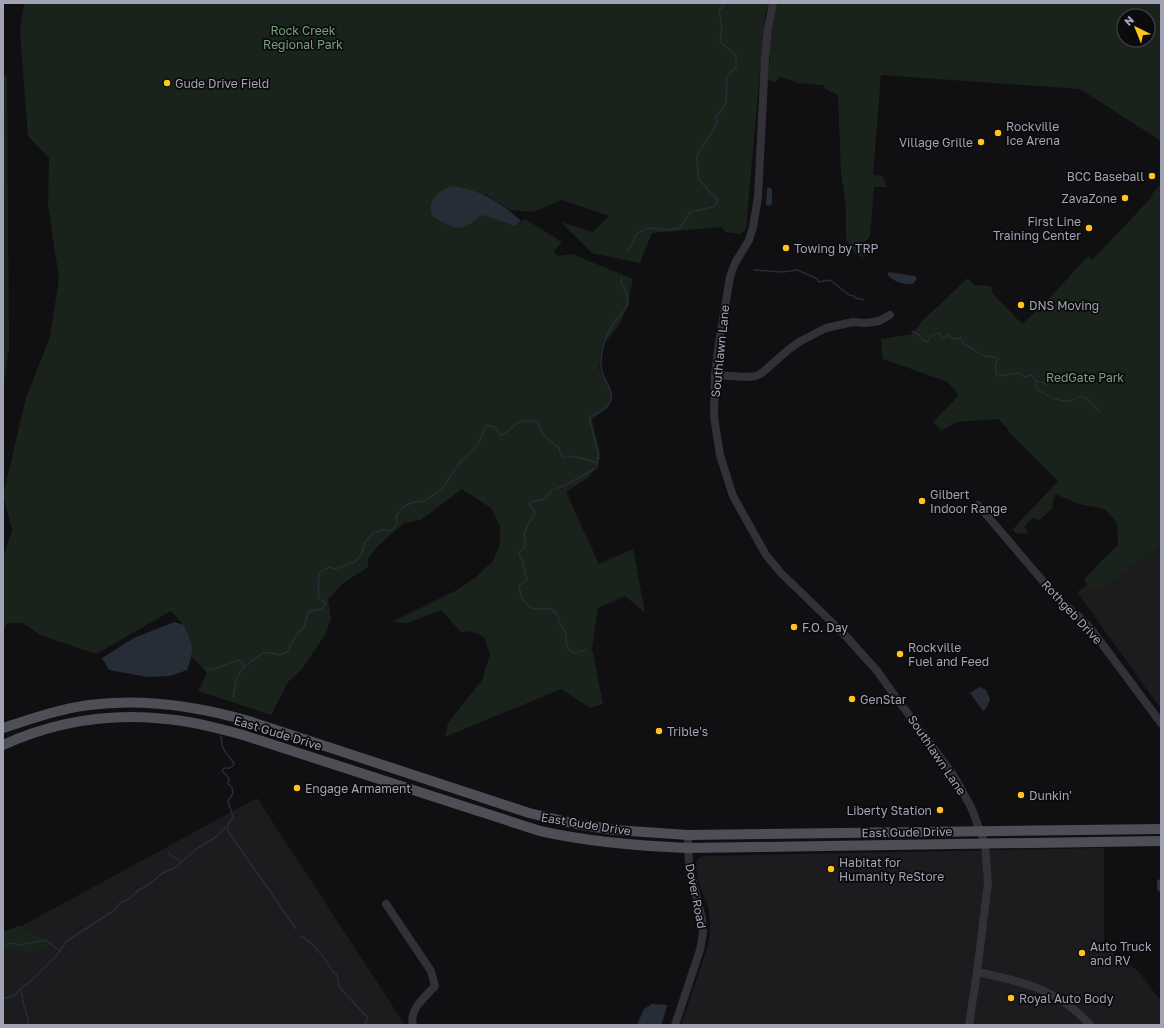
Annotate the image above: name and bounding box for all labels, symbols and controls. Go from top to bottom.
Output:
north arrow [1116,8,1156,48]
text: N [1121,13,1136,28]
park label: Rock Creek Regional Park [263,23,343,52]
place label: Gude Drive Field [175,76,269,91]
marker: Gude Drive Field [162,78,172,88]
place label: Rockville Ice Arena [1006,119,1060,148]
marker: Rockville Ice Arena [993,128,1003,138]
place label: Village Grille [899,135,973,150]
marker: Village Grille [976,137,986,147]
place label: BCC Baseball [1067,169,1144,184]
marker: BCC Baseball [1147,171,1157,181]
place label: ZavaZone [1062,191,1117,206]
marker: ZavaZone [1120,193,1130,203]
place label: First Line Training Center [993,214,1081,243]
marker: First Line Training Center [1084,223,1094,233]
place label: Towing by TRP [794,241,879,256]
marker: Towing by TRP [781,243,791,253]
place label: DNS Moving [1029,298,1099,313]
marker: DNS Moving [1016,300,1026,310]
street label: Southlawn Lane [708,304,732,398]
park label: RedGate Park [1046,370,1124,385]
place label: Gilbert Indoor Range [930,487,1007,516]
marker: Gilbert Indoor Range [917,496,927,506]
street label: Rothgeb Drive [1039,577,1105,647]
place label: F.O. Day [802,620,848,635]
marker: F.O. Day [789,622,799,632]
place label: Rockville Fuel and Feed [908,640,989,669]
marker: Rockville Fuel and Feed [895,649,905,659]
place label: GenStar [860,692,907,707]
marker: GenStar [847,694,857,704]
street label: Southlawn Lane [905,712,969,798]
street label: East Gude Drive [232,713,324,753]
place label: Trible's [667,724,708,739]
marker: Trible's [654,726,664,736]
place label: Engage Armament [305,781,411,796]
marker: Engage Armament [292,783,302,793]
place label: Dunkin' [1029,788,1072,803]
marker: Dunkin' [1016,790,1026,800]
place label: Liberty Station [846,803,932,818]
marker: Liberty Station [935,805,945,815]
street label: East Gude Drive [540,809,632,839]
street label: East Gude Drive [861,824,953,840]
place label: Habitat for Humanity ReStore [839,855,944,884]
street label: Dover Road [682,862,710,930]
marker: Habitat for Humanity ReStore [826,864,836,874]
place label: Auto Truck and RV [1090,939,1152,968]
marker: Auto Truck and RV [1077,948,1087,958]
place label: Royal Auto Body [1019,991,1114,1006]
marker: Royal Auto Body [1006,993,1016,1003]

